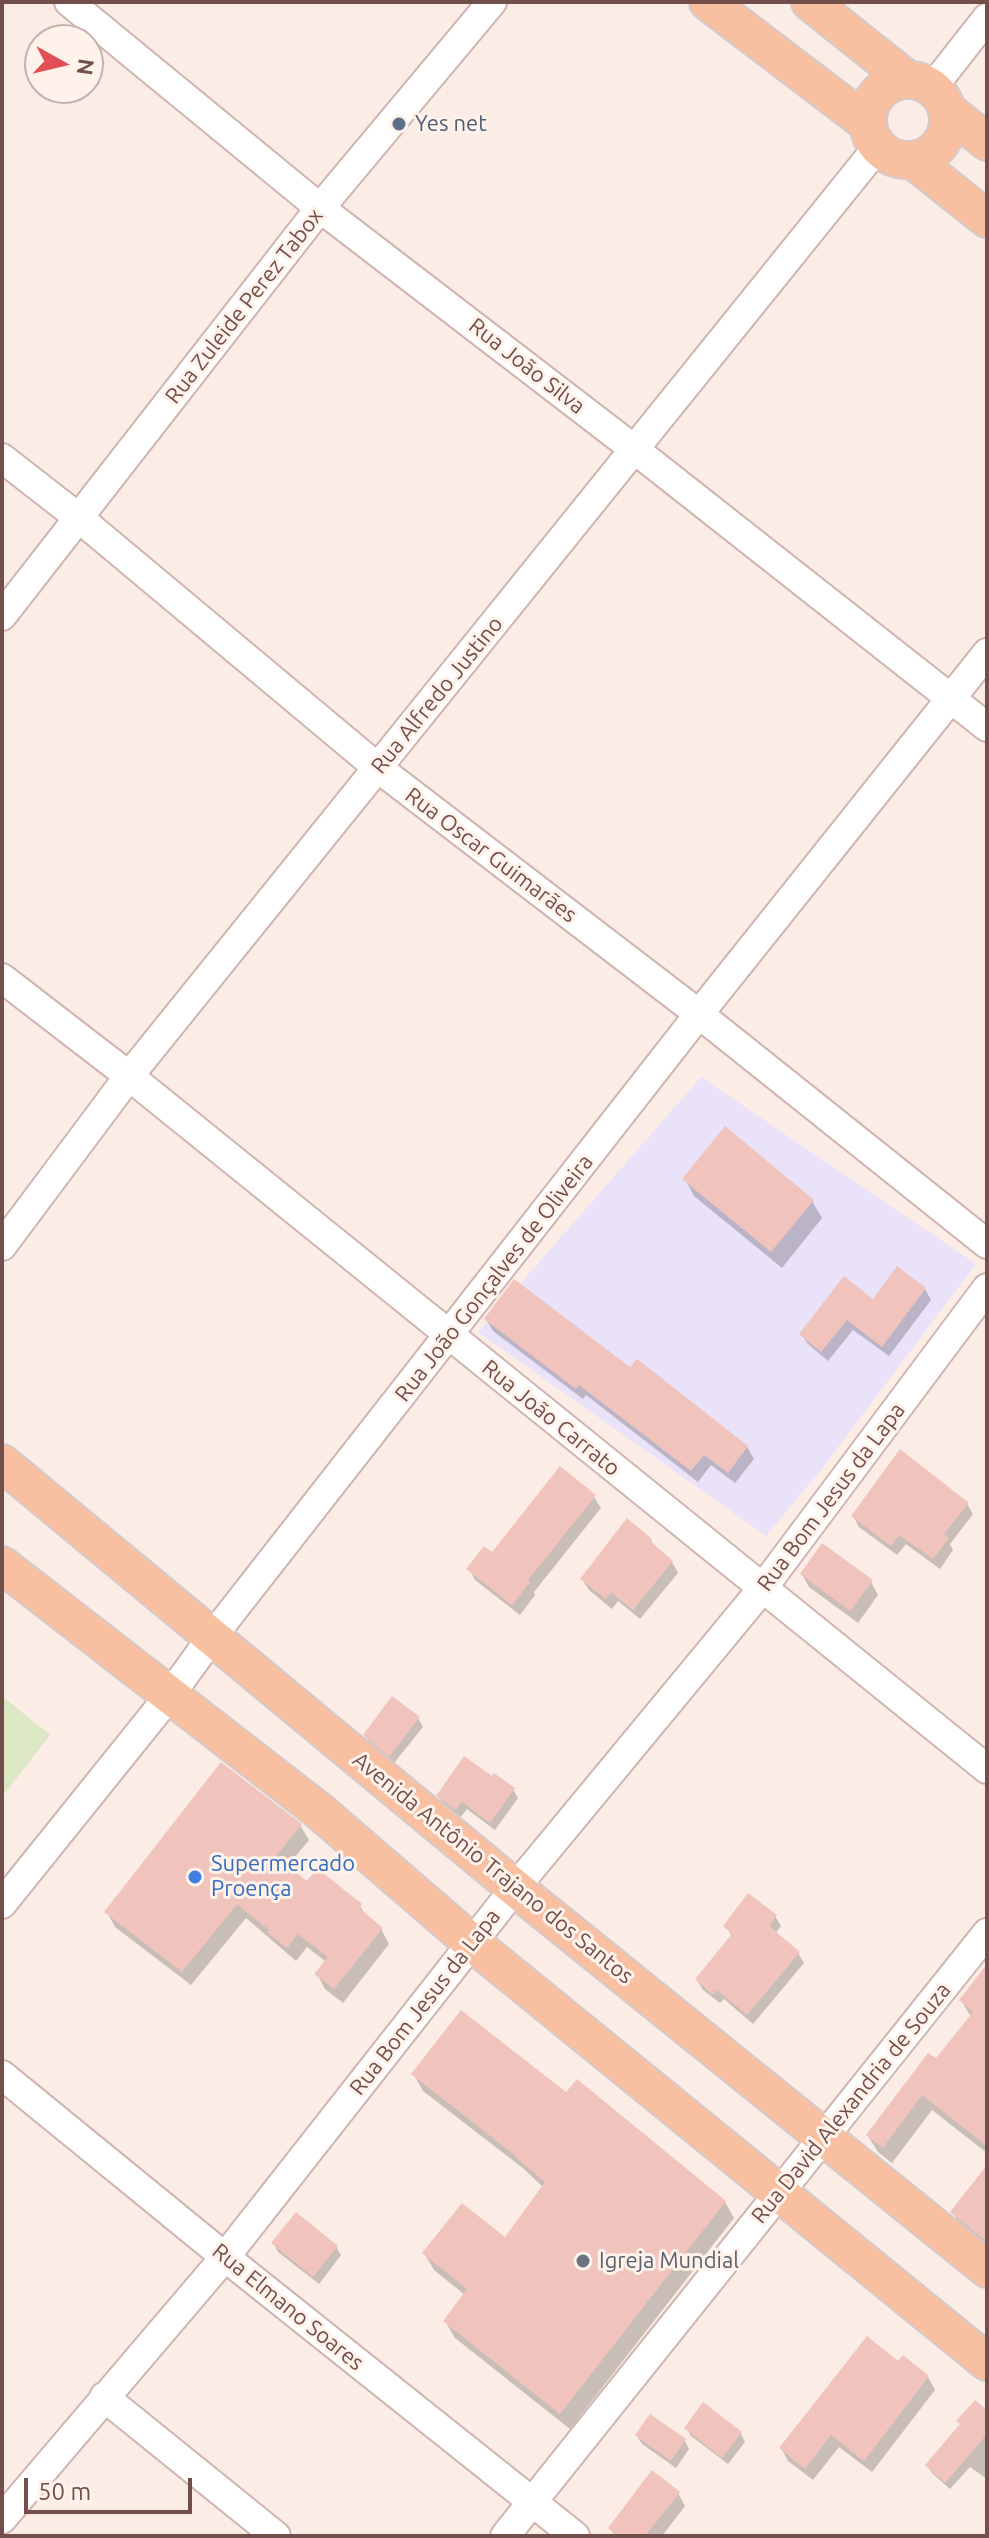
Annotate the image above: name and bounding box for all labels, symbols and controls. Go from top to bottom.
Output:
north arrow [24,24,104,104]
text: N [73,57,100,77]
place label: Yes net [415,111,487,137]
marker: Yes net [390,115,408,133]
street label: Rua Zuleide Perez Tabox [160,203,328,409]
street label: Rua João Silva [464,312,590,420]
street label: Rua Alfredo Justino [365,611,509,779]
street label: Rua Oscar Guimarães [400,782,582,928]
street label: Rua João Gonçalves de Oliveira [389,1149,599,1407]
street label: Rua João Carrato [477,1354,625,1482]
street label: Rua Bom Jesus da Lapa [752,1398,910,1596]
street label: Avenida Antônio Trajano dos Santos [347,1747,639,1989]
place label: Supermercado Proença [211,1851,355,1902]
marker: Supermercado Proença [186,1868,204,1886]
street label: Rua Bom Jesus da Lapa [344,1904,506,2100]
street label: Rua David Alexandria de Souza [746,1977,956,2229]
street label: Rua Elmano Soares [207,2238,369,2376]
place label: Igreja Mundial [599,2248,739,2274]
marker: Igreja Mundial [574,2252,592,2270]
scale bar [28,2462,196,2512]
text: 50 m [38,2478,91,2505]

